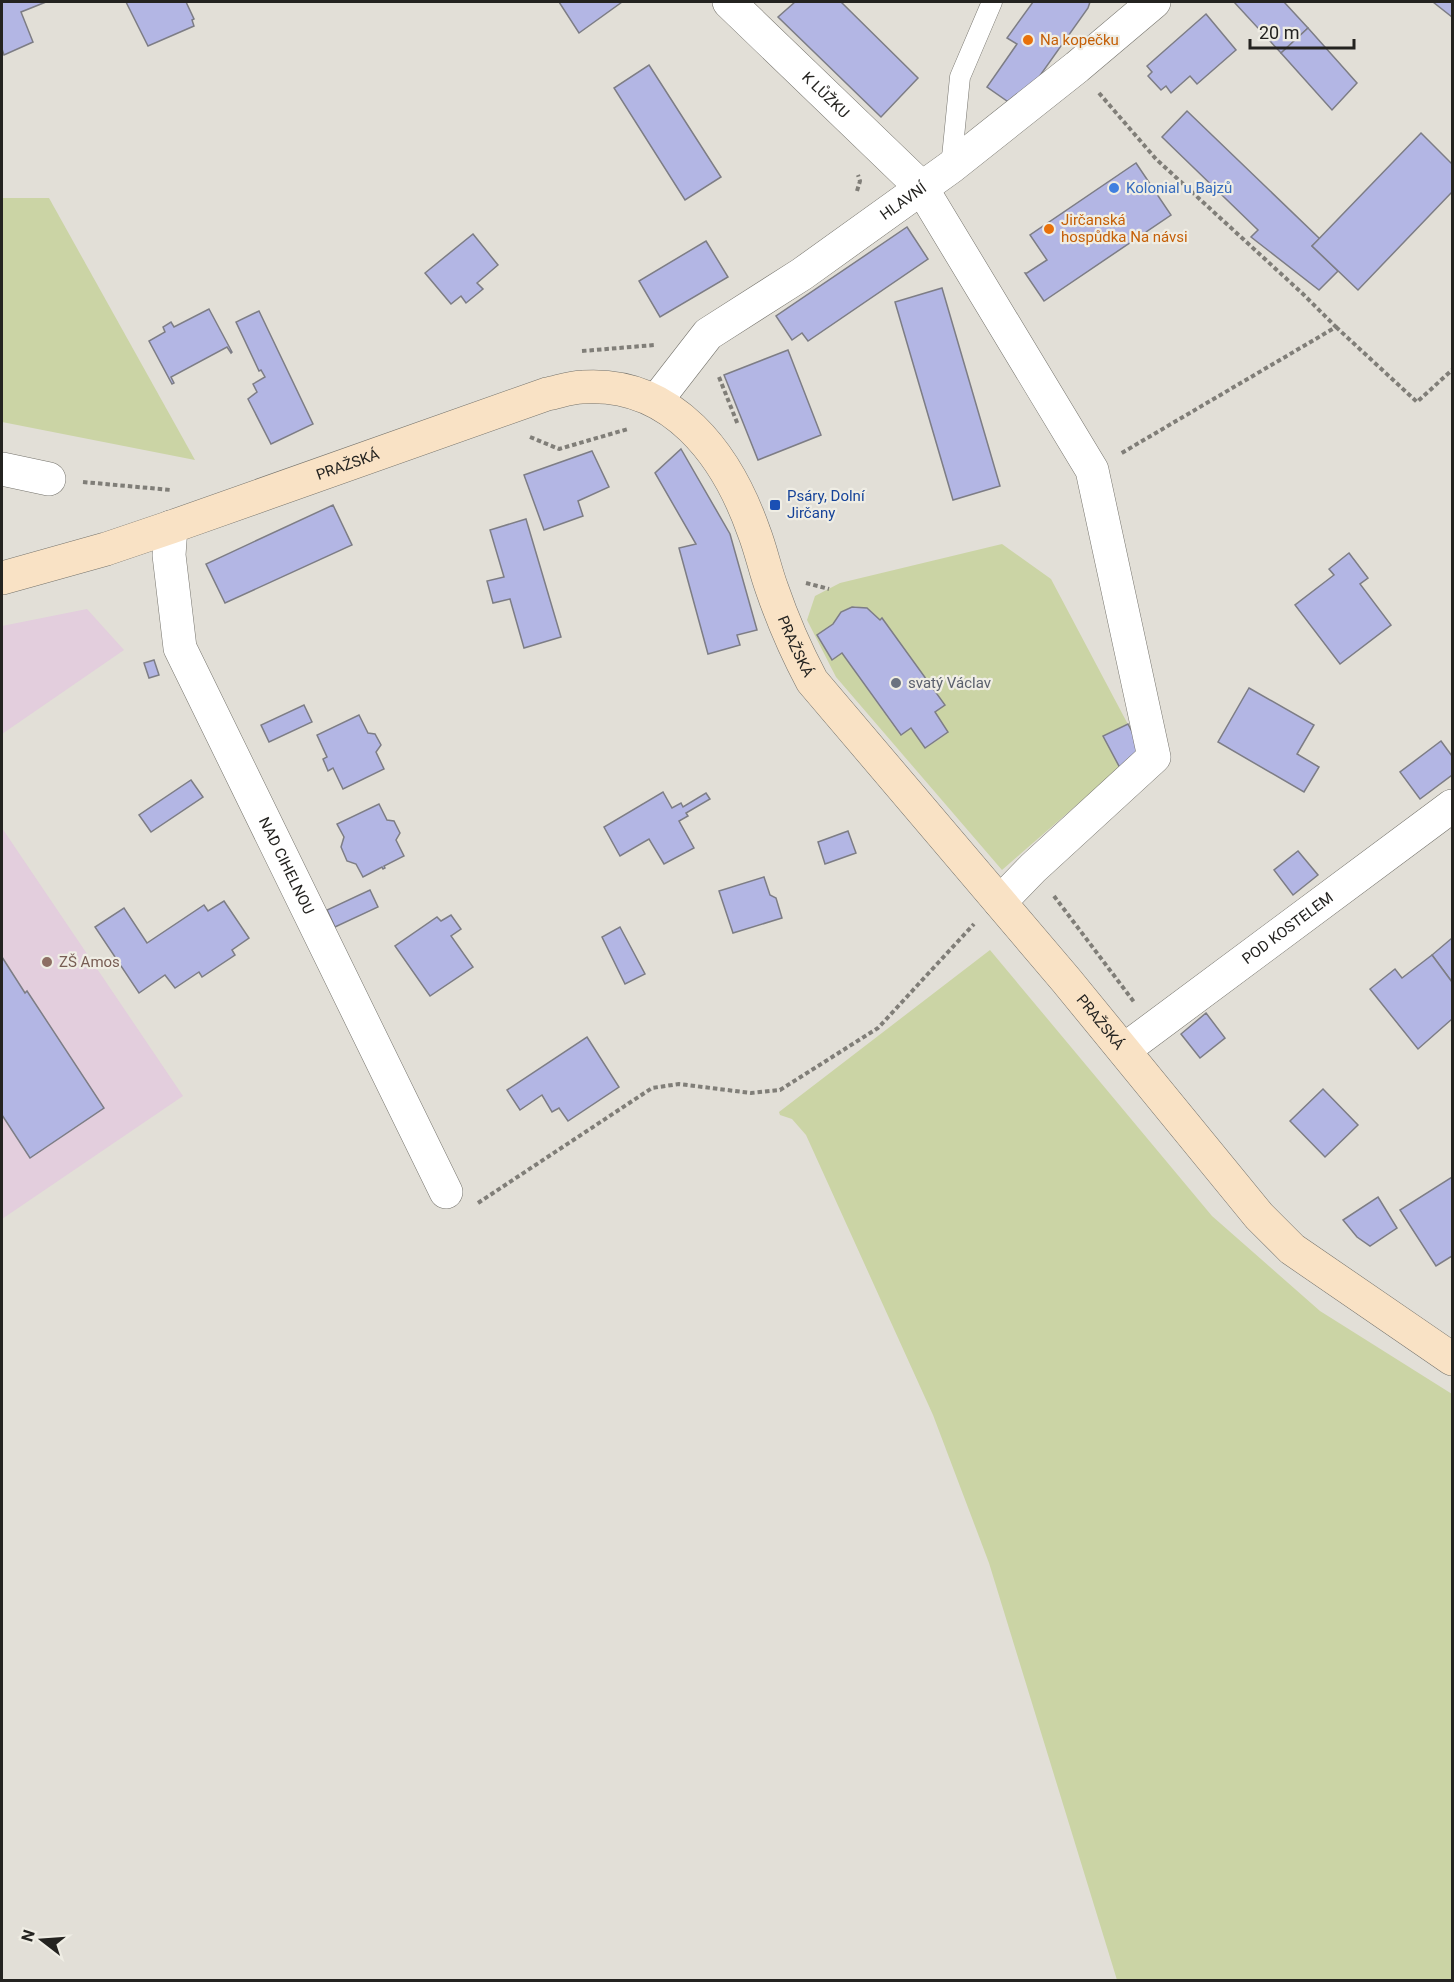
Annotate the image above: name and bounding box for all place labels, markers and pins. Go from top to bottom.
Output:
place label: Na kopečku [1040,31,1119,49]
marker: Na kopečku [1021,33,1035,47]
place label: Kolonial u Bajzů [1126,179,1232,197]
marker: Kolonial u Bajzů [1107,181,1121,195]
place label: Jirčanská hospůdka Na návsi [1061,211,1188,246]
marker: Jirčanská hospůdka Na návsi [1042,222,1056,236]
place label: Psáry, Dolní Jirčany [787,487,866,522]
marker: Psáry, Dolní Jirčany [768,498,782,512]
place label: svatý Václav [908,674,991,692]
marker: svatý Václav [889,676,903,690]
place label: ZŠ Amos [59,953,120,971]
marker: ZŠ Amos [40,955,54,969]

